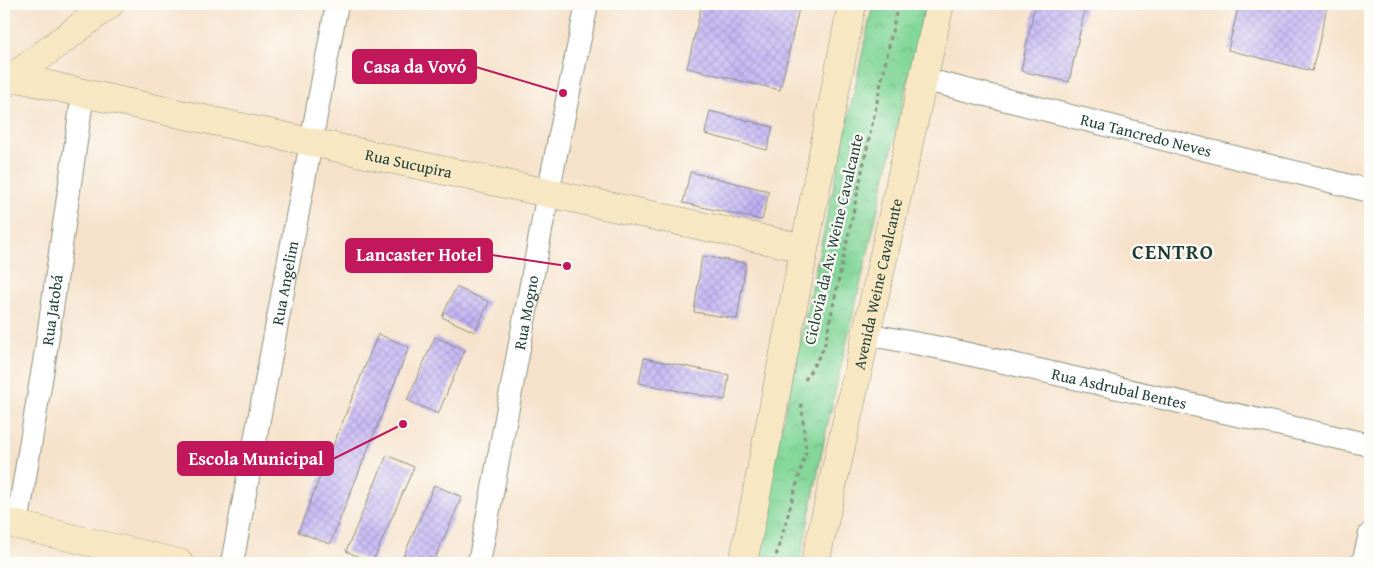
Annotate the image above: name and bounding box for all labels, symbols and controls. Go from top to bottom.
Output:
callout: Casa da Vovó [353,50,476,83]
text: Casa da Vovó [364,53,467,80]
street label: Rua Tancredo Neves [1078,107,1214,163]
street label: Ciclovia da Av. Weine Cavalcante [797,131,869,347]
street label: Rua Sucupira [363,142,455,184]
street label: Avenida Weine Cavalcante [847,196,908,372]
district label: CENTRO [1132,236,1214,267]
street label: Rua Angelim [265,239,304,327]
callout: Lancaster Hotel [346,239,492,272]
text: Lancaster Hotel [356,241,482,268]
street label: Rua Jatobá [35,272,69,347]
street label: Rua Mogno [507,273,544,352]
street label: Rua Asdrubal Bentes [1049,361,1189,415]
callout: Escola Municipal [178,442,333,475]
text: Escola Municipal [189,445,324,472]

